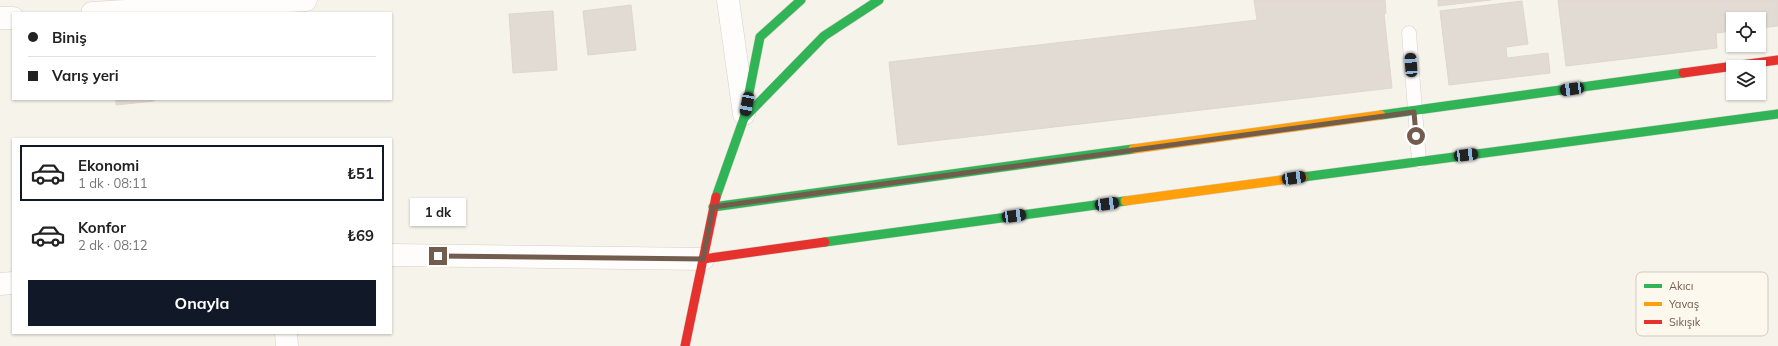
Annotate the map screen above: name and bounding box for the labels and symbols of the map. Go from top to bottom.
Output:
car [1404,53,1418,77]
car [1559,81,1585,97]
car [739,91,755,117]
route start [1407,127,1425,145]
car [1453,148,1479,162]
car [1281,170,1307,186]
car [1094,196,1120,212]
callout: 1 dk [410,198,466,226]
car [1001,208,1027,224]
route end [429,247,447,265]
legend [1636,272,1768,336]
text: Akıcı [1669,279,1693,293]
text: Yavaş [1668,297,1699,311]
text: Sıkışık [1669,315,1701,329]

